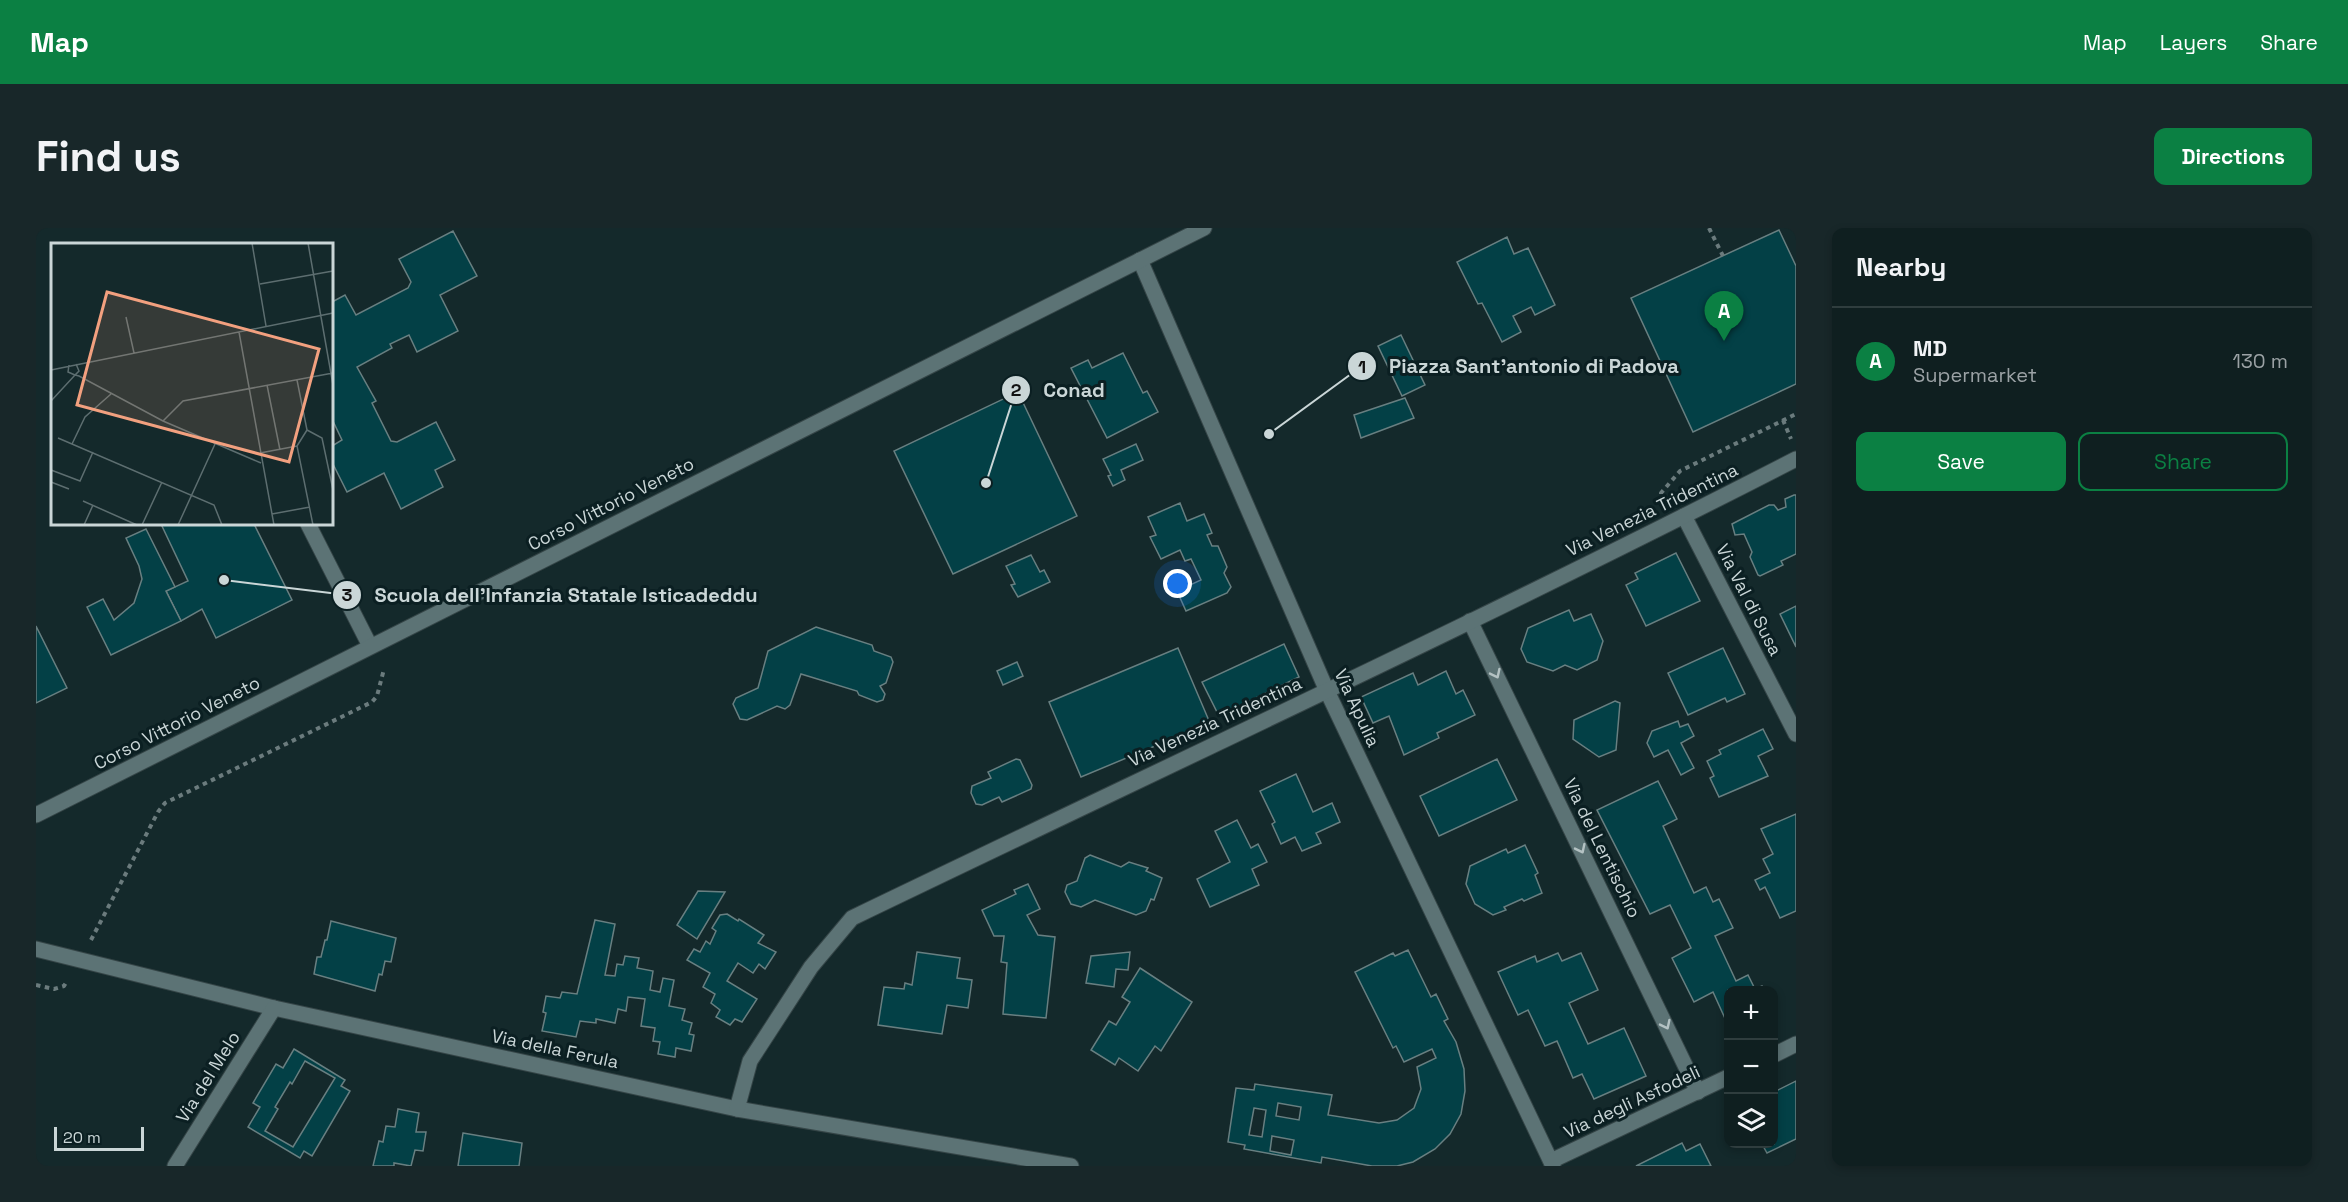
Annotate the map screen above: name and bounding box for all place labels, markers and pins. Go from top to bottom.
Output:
pin: A [1704,291,1744,341]
callout: Piazza Sant'antonio di Padova [1347,347,1691,385]
callout: Conad [1001,371,1117,409]
callout: Scuola dell'Infanzia Statale Isticadeddu [332,576,769,614]

